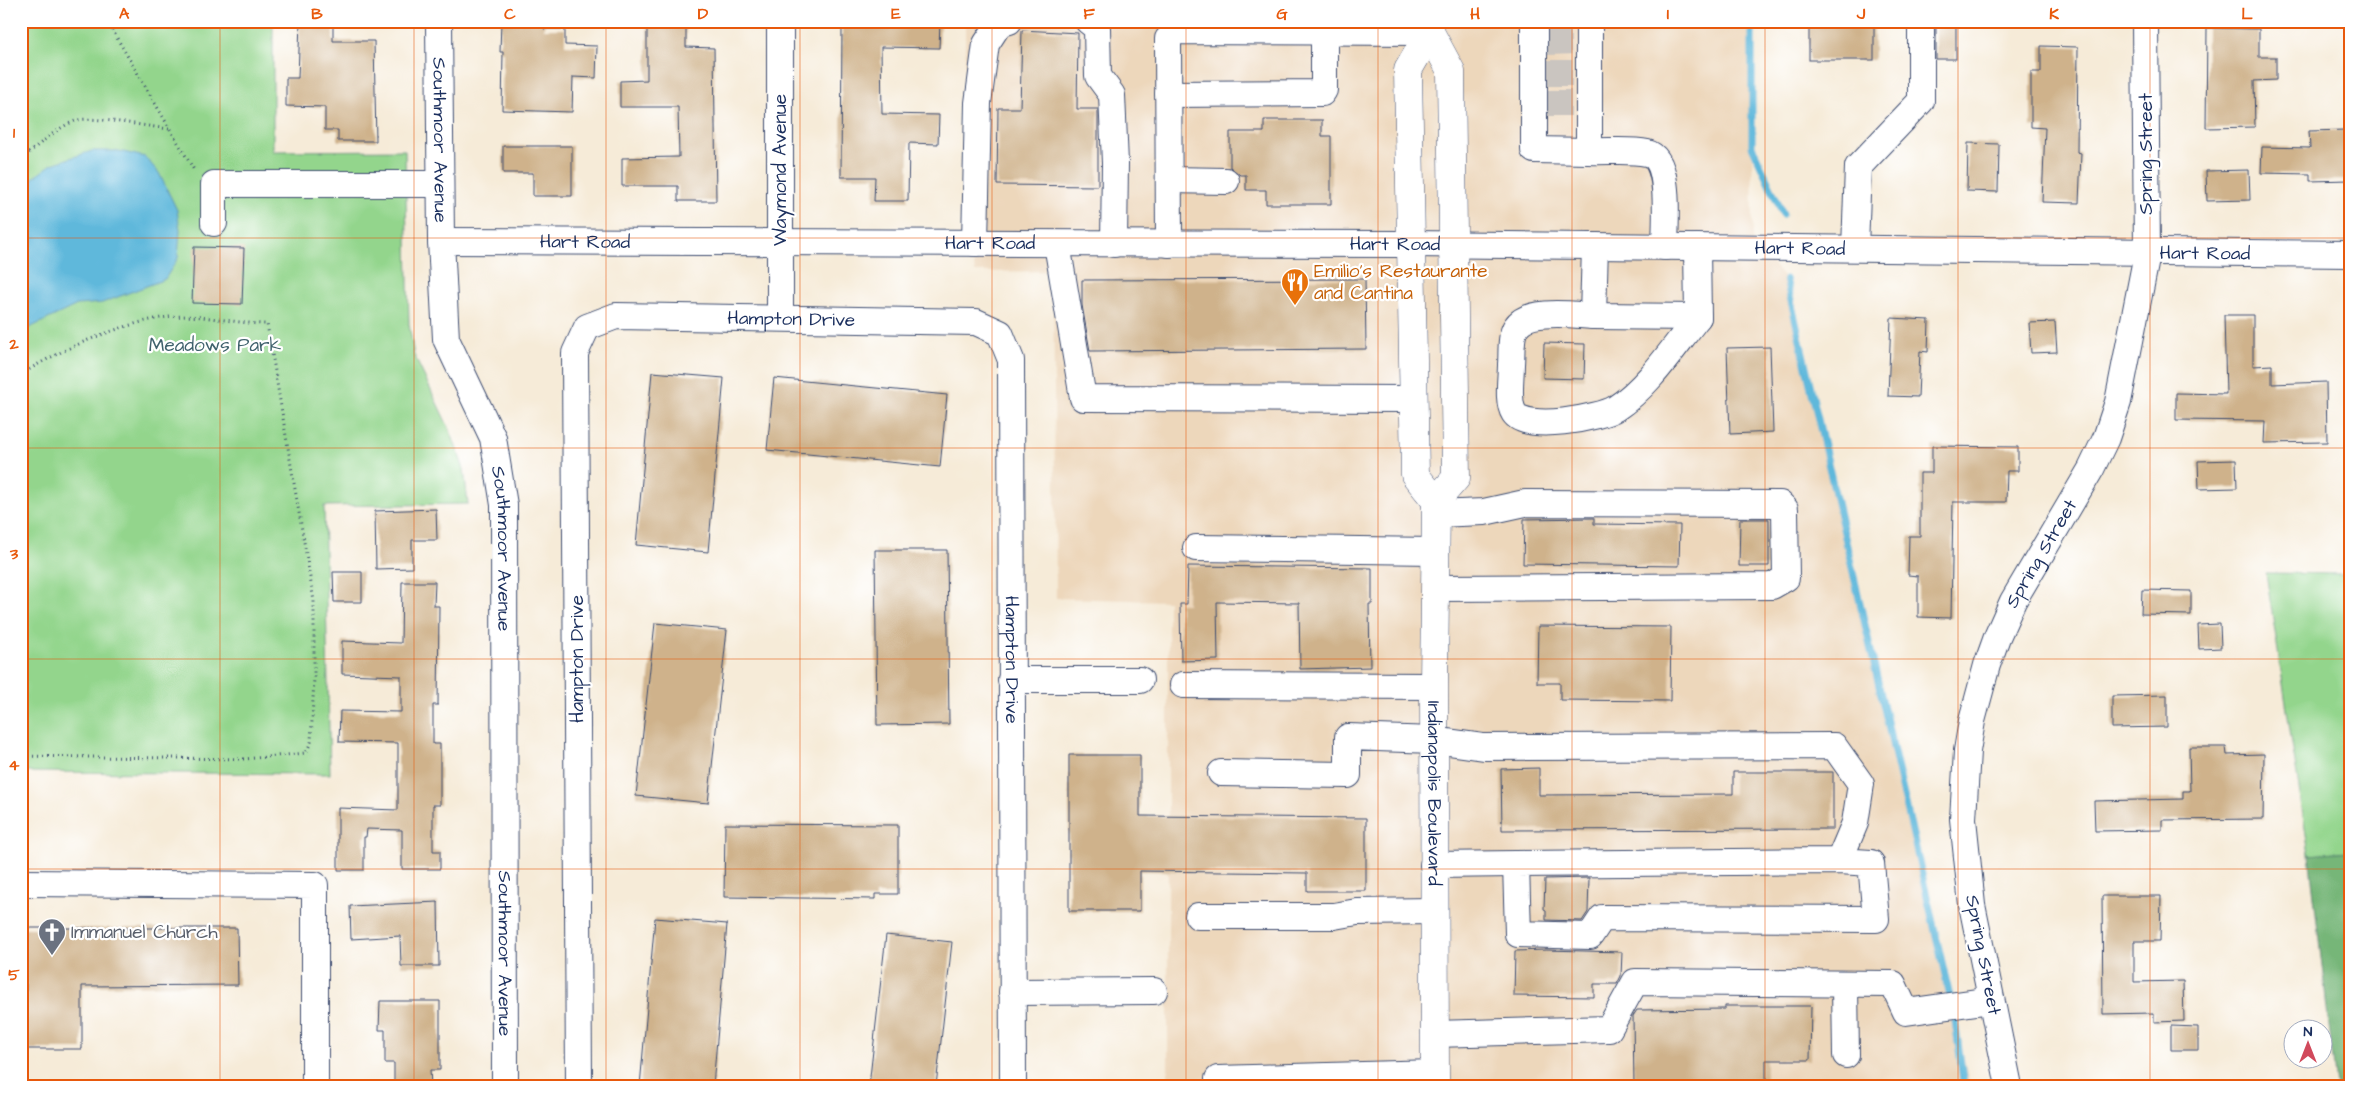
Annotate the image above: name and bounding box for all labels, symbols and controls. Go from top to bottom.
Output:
text: A [119,3,130,25]
text: B [311,3,323,25]
text: C [504,3,516,25]
text: D [698,3,709,25]
text: E [891,3,901,25]
text: F [1083,3,1095,25]
text: G [1276,3,1288,25]
text: H [1470,3,1480,25]
text: I [1667,3,1669,25]
text: J [1856,3,1866,25]
text: K [2049,3,2059,25]
text: L [2241,3,2253,25]
street label: Southmoor Avenue [426,57,454,223]
street label: Spring Street [2133,93,2161,215]
street label: Waymond Avenue [767,94,795,246]
text: 1 [13,122,16,144]
street label: Hart Road [540,228,631,255]
street label: Hart Road [945,229,1036,257]
street label: Hart Road [1350,230,1441,258]
street label: Hart Road [1754,234,1846,262]
street label: Hart Road [2159,239,2251,267]
place label: Emilio's Restaurante and Cantina [1314,258,1488,307]
restaurant icon: Emilio's Restaurante and Cantina [1280,267,1310,306]
street label: Hampton Drive [727,304,855,333]
park label: Meadows Park [149,332,282,359]
text: 2 [8,333,19,355]
street label: Southmoor Avenue [484,464,518,631]
street label: Spring Street [1998,494,2084,613]
text: 3 [9,543,19,565]
street label: Hampton Drive [564,595,591,723]
street label: Hampton Drive [998,596,1026,724]
street label: Indianapolis Boulevard [1421,701,1448,886]
text: 4 [9,754,20,776]
street label: Southmoor Avenue [491,871,518,1036]
street label: Spring Street [1957,893,2008,1018]
church icon: Immanuel Church [37,917,67,956]
place label: Immanuel Church [71,919,218,946]
text: 5 [8,964,20,986]
north arrow [2284,1020,2334,1070]
text: N [2304,1022,2313,1042]

